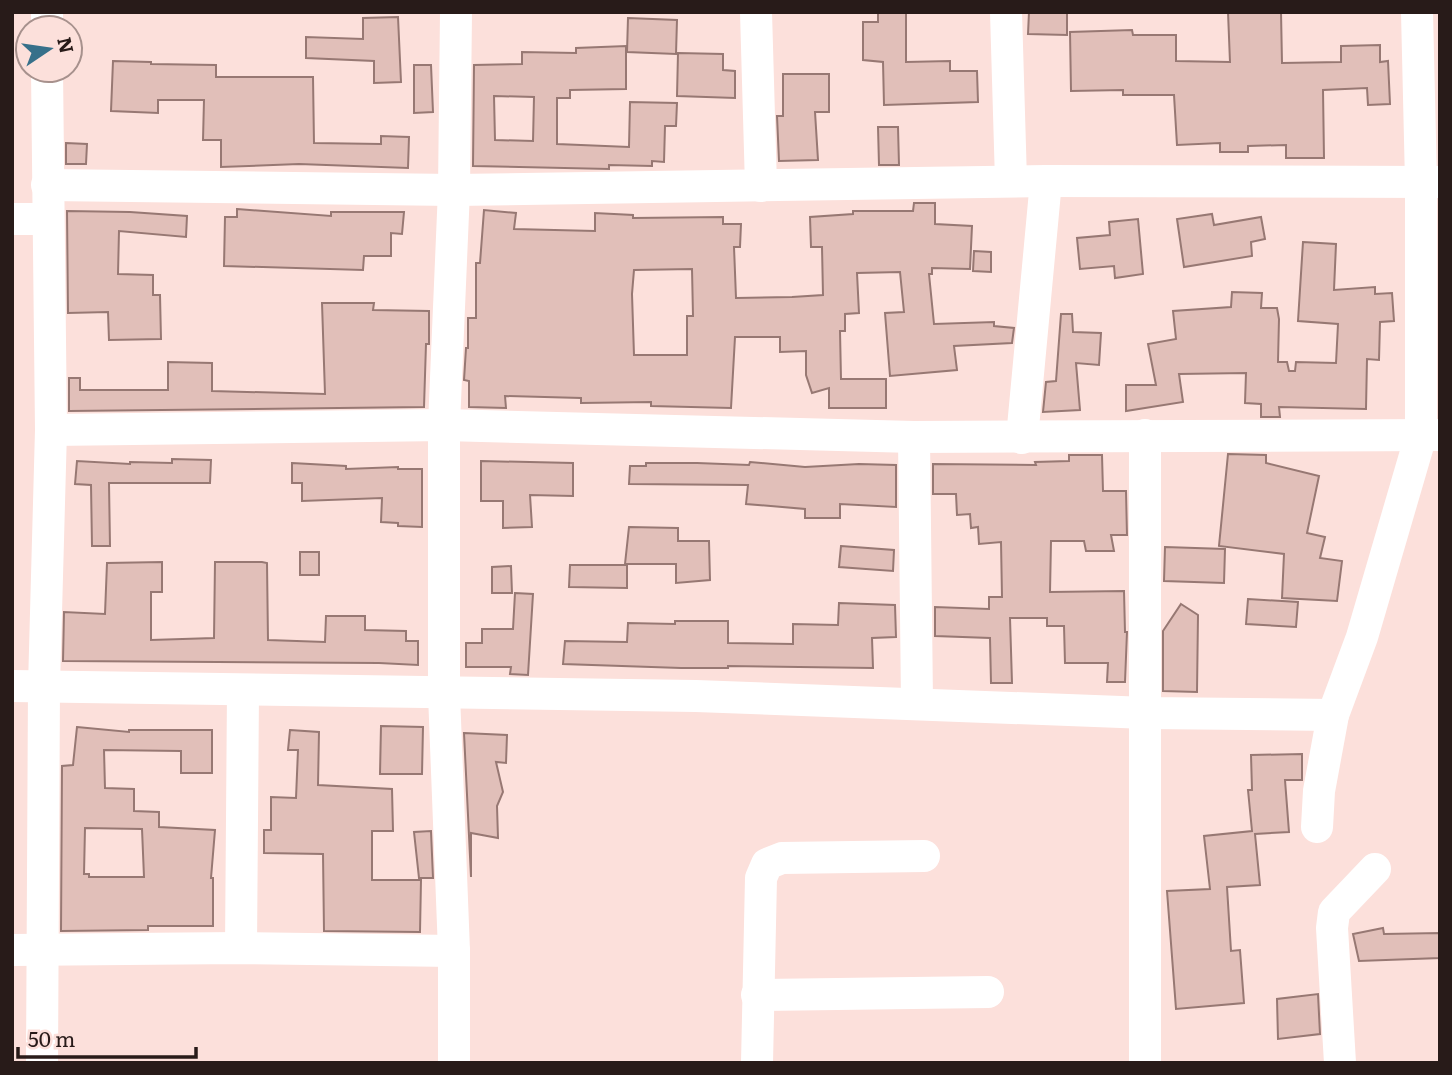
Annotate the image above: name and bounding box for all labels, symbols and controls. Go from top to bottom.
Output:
north arrow [14,14,84,84]
text: N [51,34,82,56]
scale bar [18,1016,196,1060]
text: 50 m [28,1022,75,1053]

